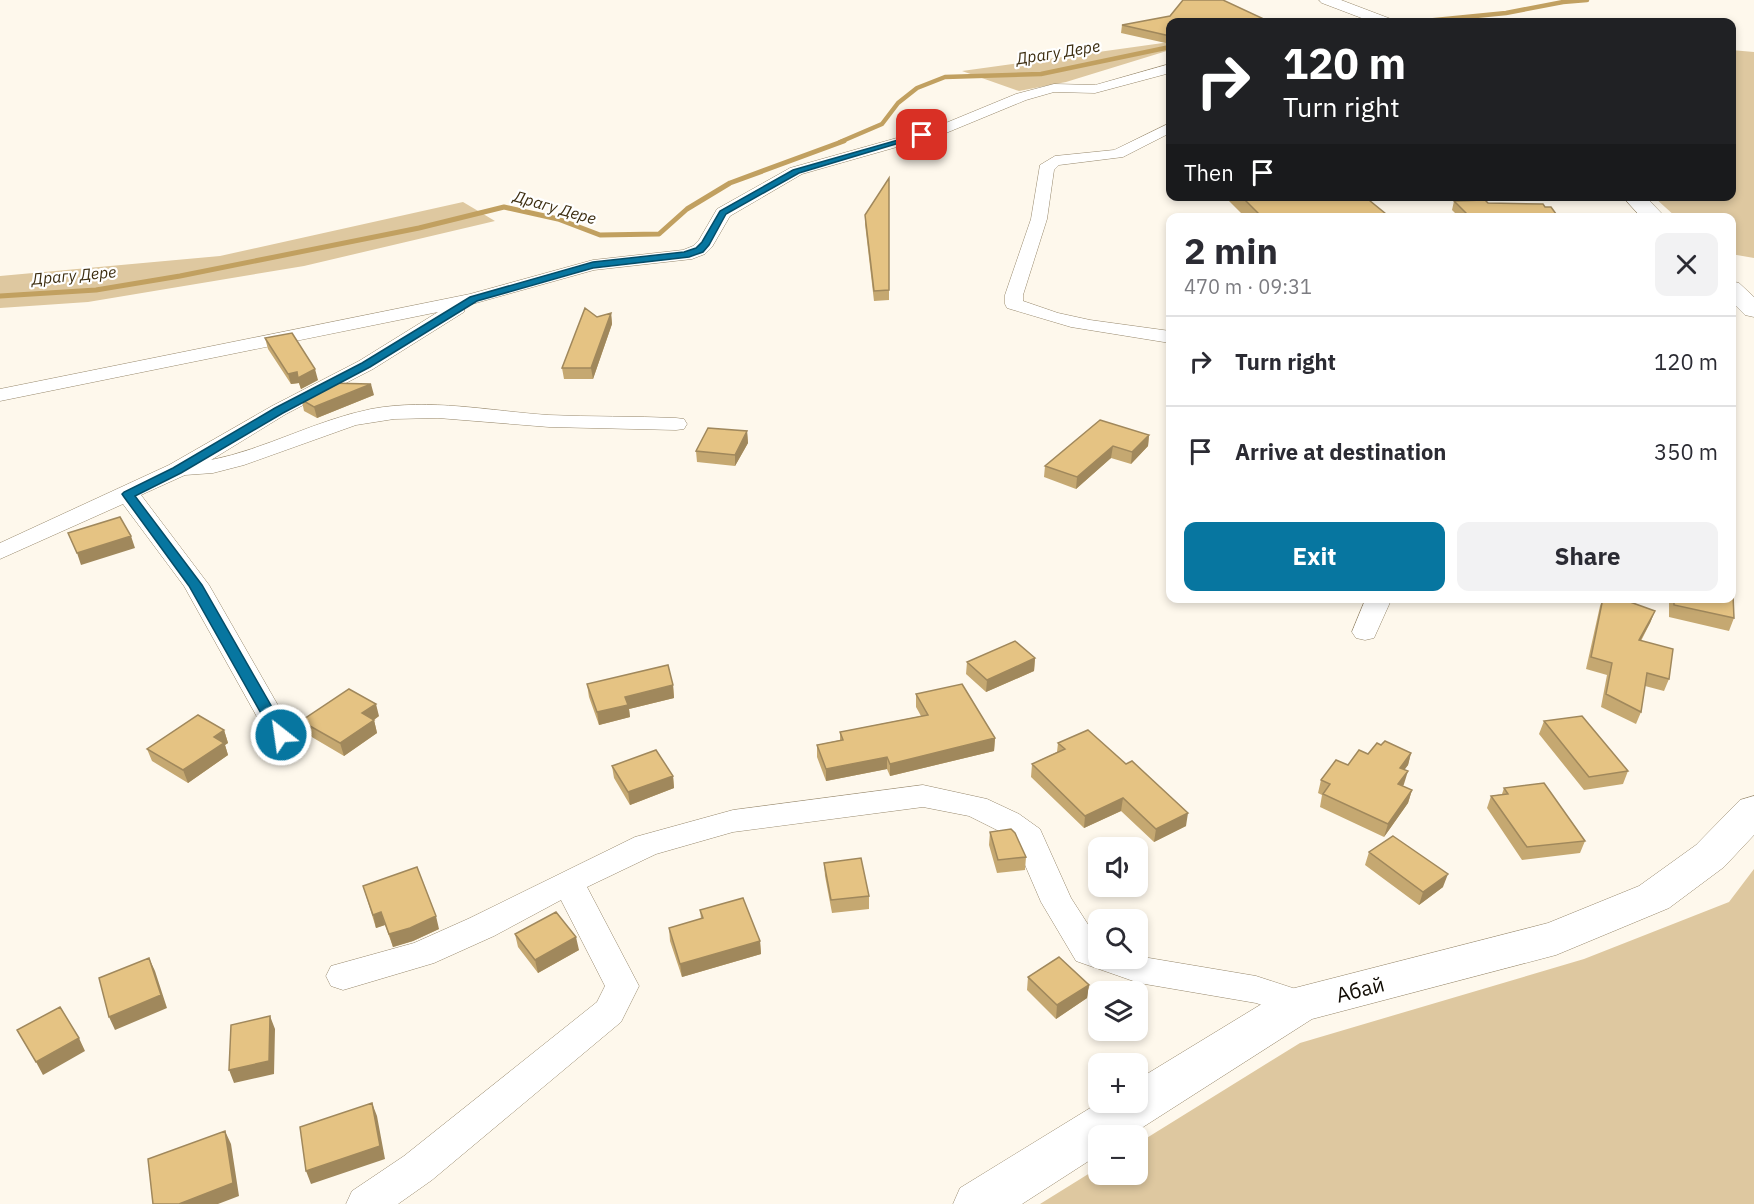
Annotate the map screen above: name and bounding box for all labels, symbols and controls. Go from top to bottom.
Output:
water label: Драгу Дере [1013,36,1101,69]
text: 120 m [1283,36,1406,91]
icon: right [1184,42,1262,120]
text: Turn right [1283,89,1400,124]
pin [896,109,947,160]
icon: arrive [905,118,938,151]
icon: arrive [1246,156,1279,189]
text: Then [1184,158,1234,187]
water label: Драгу Дере [510,185,598,228]
text: 2 min [1184,227,1278,274]
button: close [1655,233,1718,296]
water label: Драгу Дере [29,261,117,289]
text: 470 m · 09:31 [1184,273,1312,300]
icon: right [1184,345,1217,378]
text: Turn right [1235,347,1336,376]
text: 120 m [1654,347,1718,376]
icon: arrive [1184,435,1217,468]
text: Arrive at destination [1235,437,1446,466]
text: 350 m [1654,437,1718,466]
button: Exit [1184,522,1445,591]
button: Share [1457,522,1718,591]
position arrow [249,703,313,767]
map controls [1088,837,1148,1185]
button: sound [1088,837,1148,897]
button: search [1088,909,1148,969]
street label: Абай [1333,970,1387,1008]
button: layers [1088,981,1148,1041]
button: + [1088,1053,1148,1113]
button: − [1088,1125,1148,1185]

